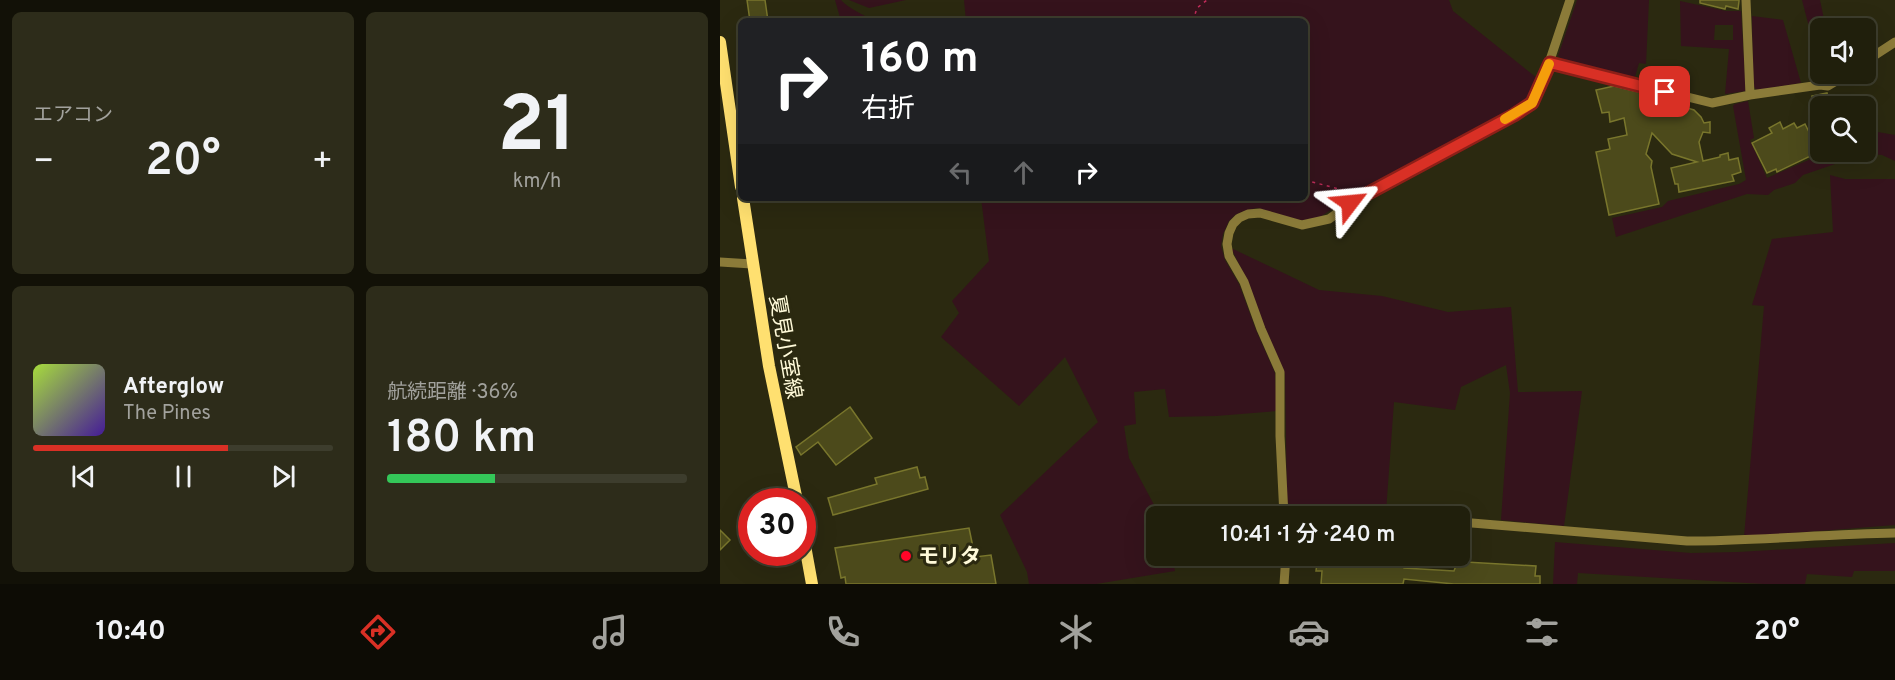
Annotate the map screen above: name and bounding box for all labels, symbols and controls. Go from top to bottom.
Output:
map controls [1810,18,1876,162]
button: sound [1810,18,1876,84]
text: 160 m [861,34,979,87]
icon: right [762,42,840,120]
pin [1639,66,1690,117]
icon: arrive [1648,75,1681,108]
text: 21 [498,80,576,179]
text: 右折 [861,93,915,127]
button: search [1810,96,1876,162]
text: エアコン [33,103,113,129]
text: 20° [145,134,221,191]
text: − [33,142,54,184]
text: + [312,142,333,184]
icon: left [944,156,977,189]
icon: ahead [1007,156,1040,189]
icon: right [1070,156,1103,189]
text: km/h [513,169,561,195]
position arrow [1318,171,1382,235]
street label: 夏見小室線 [762,293,807,401]
text: Afterglow [123,374,224,401]
text: 航続距離 · 36% [387,380,518,406]
text: The Pines [123,401,211,427]
text: 180 km [387,411,536,468]
icon: previous [67,460,100,493]
icon: pause [167,460,200,493]
icon: next [267,460,300,493]
speed limit sign: 30 [738,488,816,566]
text: 10:41 · 1 分 · 240 m [1221,522,1395,549]
place label: モリタ [918,544,981,571]
marker: モリタ [899,549,913,563]
icon: directions [357,611,399,653]
icon: music [589,611,631,653]
icon: phone [822,611,864,653]
icon: climate [1055,611,1097,653]
icon: car [1288,611,1330,653]
icon: filters [1521,611,1563,653]
text: 10:40 [95,615,166,649]
text: 20° [1754,615,1800,649]

